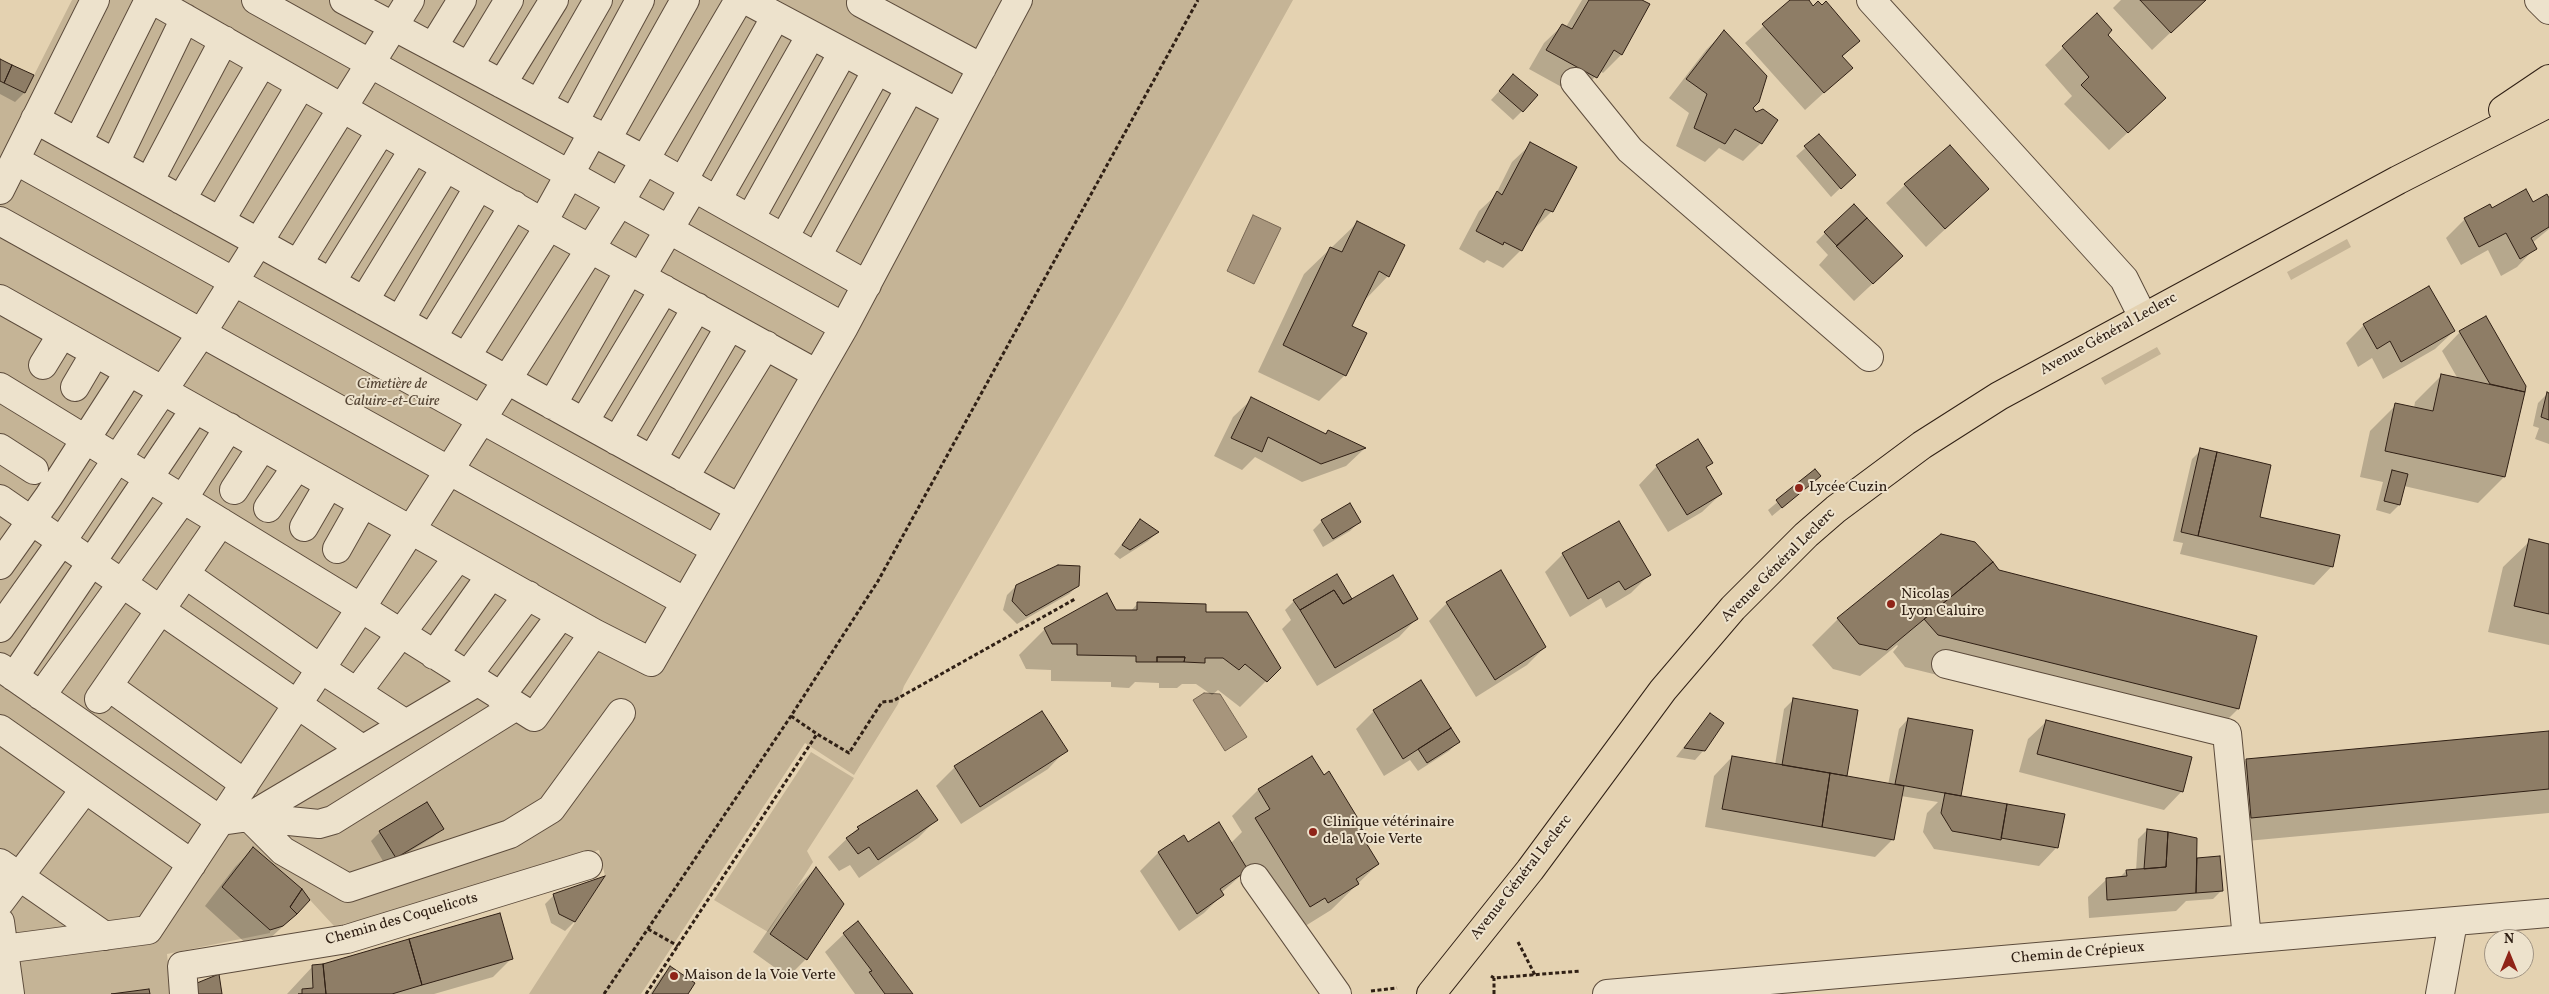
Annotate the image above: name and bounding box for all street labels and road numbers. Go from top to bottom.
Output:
street label: Avenue Général Leclerc [2037,290,2181,380]
street label: Avenue Général Leclerc [1718,505,1840,627]
street label: Avenue Général Leclerc [1468,812,1576,944]
street label: Chemin des Coquelicots [324,890,480,950]
street label: Chemin de Crépieux [2011,939,2145,969]

